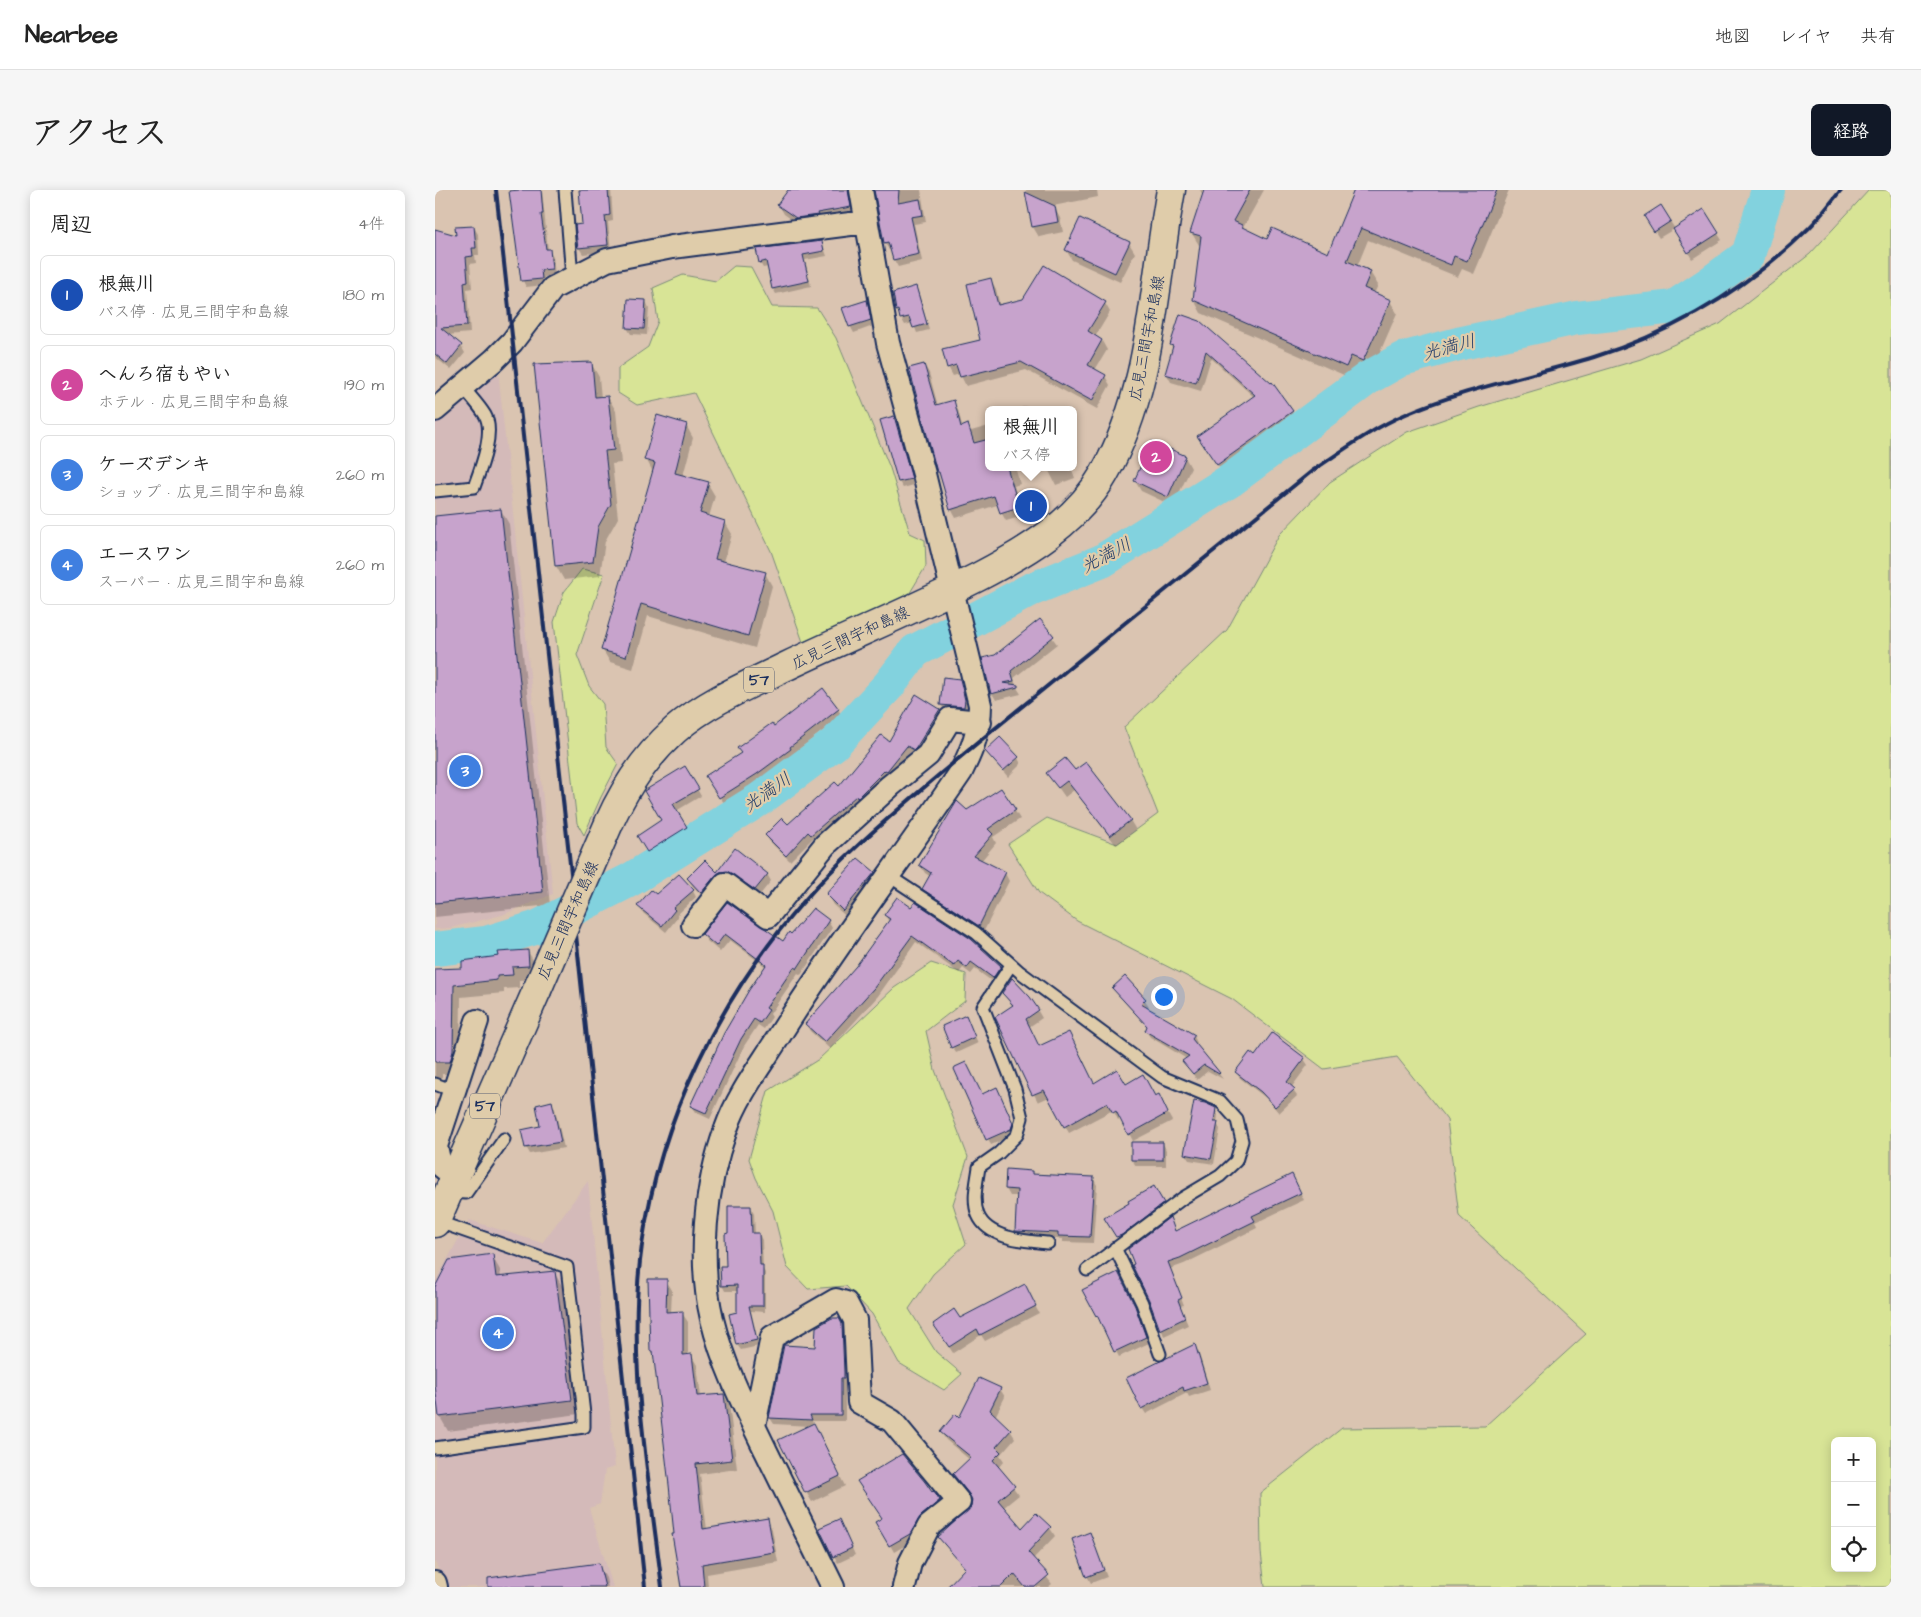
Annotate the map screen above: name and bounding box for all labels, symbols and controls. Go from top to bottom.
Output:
text: Nearbee [25,18,118,52]
text: 地図 [1715,24,1751,49]
text: レイヤ [1779,24,1832,49]
text: 共有 [1860,24,1896,49]
button: 経路 [1811,104,1891,156]
text: アクセス [30,109,168,158]
text: 周辺 [50,210,92,239]
text: 4件 [358,213,385,235]
text: 根無川 [98,271,155,298]
street label: 広見三間宇和島線 [1124,273,1170,403]
text: 1 [66,284,68,306]
text: 180 m [343,284,384,306]
text: バス停 · 広見三間宇和島線 [98,301,289,323]
water label: 光満川 [1420,328,1478,367]
text: へんろ宿もやい [98,361,231,388]
text: 2 [62,374,72,396]
text: 190 m [344,374,384,396]
text: ホテル · 広見三間宇和島線 [98,391,288,413]
popup [985,406,1077,471]
text: 根無川 [1002,414,1060,441]
pin: 2 [1140,438,1172,476]
text: バス停 [1002,444,1051,466]
text: ケーズデンキ [98,451,210,478]
text: 3 [63,464,71,486]
text: 260 m [336,464,384,486]
text: ショップ · 広見三間宇和島線 [98,481,304,503]
pin: 1 [1015,487,1047,525]
water label: 光満川 [1077,532,1136,579]
text: エースワン [98,541,191,568]
text: 4 [62,554,72,576]
text: 260 m [336,554,384,576]
text: スーパー · 広見三間宇和島線 [98,571,304,593]
street label: 広見三間宇和島線 [788,601,913,675]
road number: 57 [744,668,774,692]
pin: 3 [449,752,481,790]
water label: 光満川 [738,767,797,818]
street label: 広見三間宇和島線 [532,857,604,983]
your location [1151,984,1177,1010]
road number: 57 [470,1094,500,1118]
pin: 4 [482,1314,514,1352]
map controls [1831,1437,1876,1572]
button: + [1831,1437,1876,1482]
button: − [1831,1482,1876,1527]
button: locate [1831,1527,1876,1572]

